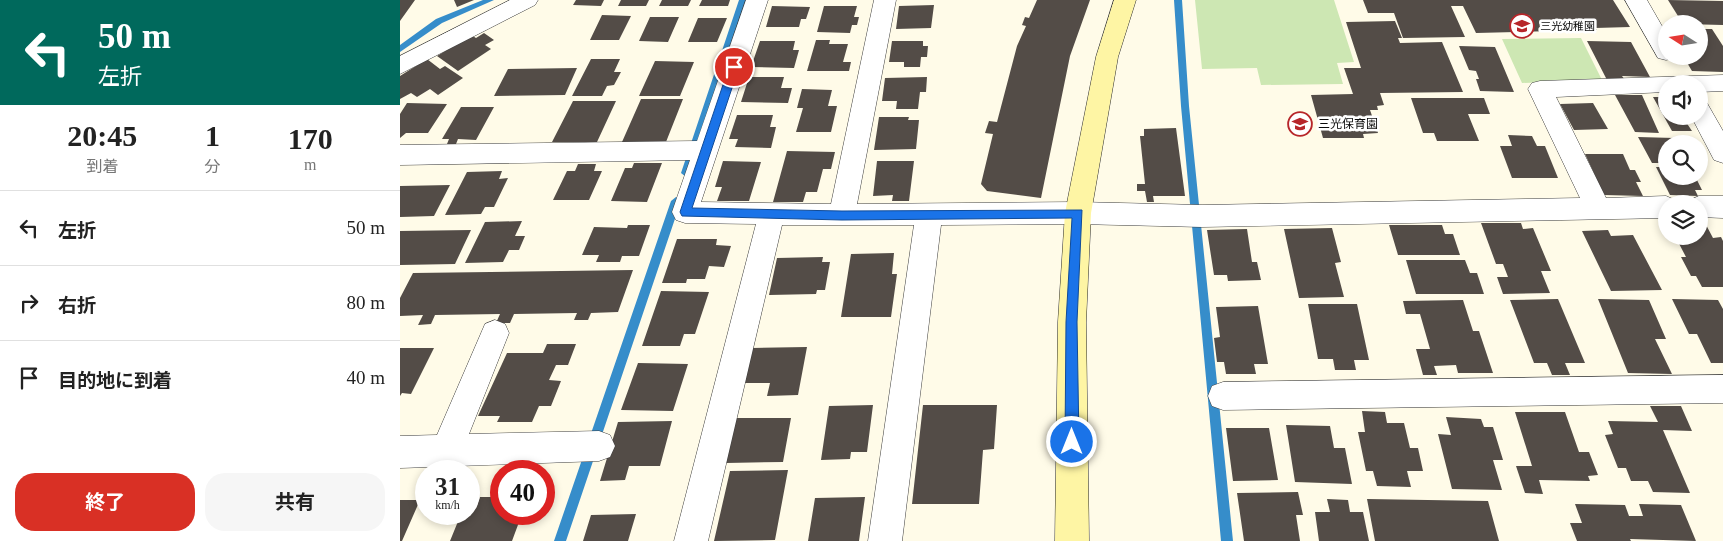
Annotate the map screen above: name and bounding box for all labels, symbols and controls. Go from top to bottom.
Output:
school or university icon: 三光幼稚園 [1509,13,1535,39]
north arrow [1658,15,1708,65]
map controls [1658,15,1708,245]
text: 50 m [98,17,171,56]
icon: left [15,20,80,85]
place label: 三光幼稚園 [1540,20,1595,32]
pin [713,46,755,88]
icon: arrive [720,53,748,81]
text: 左折 [98,64,142,89]
button: sound [1658,75,1708,125]
school or university icon: 三光保育園 [1287,111,1313,137]
place label: 三光保育園 [1318,117,1378,131]
text: 20:45 [67,119,137,152]
text: 1 [205,119,220,152]
text: 170 [288,122,333,155]
button: search [1658,135,1708,185]
text: m [304,156,316,173]
text: 到着 [86,158,118,175]
text: 分 [204,158,220,175]
button: layers [1658,195,1708,245]
icon: left [15,214,43,242]
text: 50 m [346,217,385,238]
text: 左折 [58,220,96,241]
icon: right [15,289,43,317]
text: 80 m [346,292,385,313]
text: 右折 [58,295,96,316]
icon: arrive [15,364,43,392]
text: 40 m [346,367,385,388]
text: 目的地に到着 [58,370,172,391]
position arrow [1045,415,1097,467]
speed limit sign: 40 [490,460,555,525]
button: 終了 [15,473,195,531]
button: 共有 [205,473,385,531]
text: 31 [435,473,460,500]
text: km/h [435,498,460,512]

